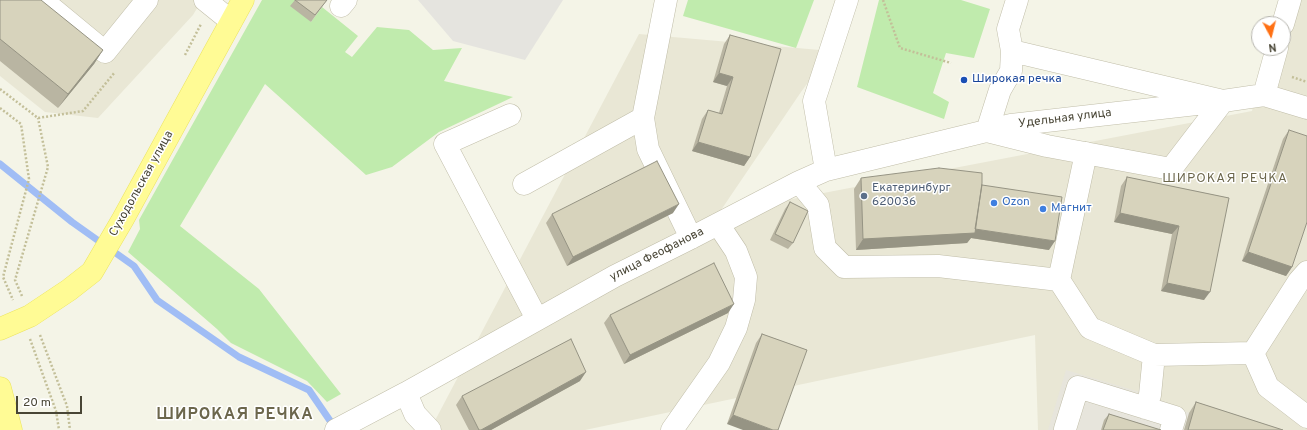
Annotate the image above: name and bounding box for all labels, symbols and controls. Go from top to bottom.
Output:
north arrow [1251,16,1291,56]
text: N [1268,39,1277,54]
place label: Широкая речка [972,73,1062,87]
marker: Широкая речка [959,75,969,85]
street label: Удельная улица [1018,106,1112,132]
street label: Суходольская улица [107,129,177,239]
district label: ШИРОКАЯ РЕЧКА [1162,171,1288,187]
place label: Екатеринбург 620036 [872,182,951,210]
marker: Екатеринбург 620036 [859,191,869,201]
place label: Ozon [1002,196,1030,210]
marker: Ozon [989,198,999,208]
place label: Магнит [1051,202,1092,216]
marker: Магнит [1038,204,1048,214]
street label: улица Феофанова [608,225,706,285]
scale bar [18,388,84,414]
text: 20 m [23,395,51,411]
district label: ШИРОКАЯ РЕЧКА [156,406,314,426]

